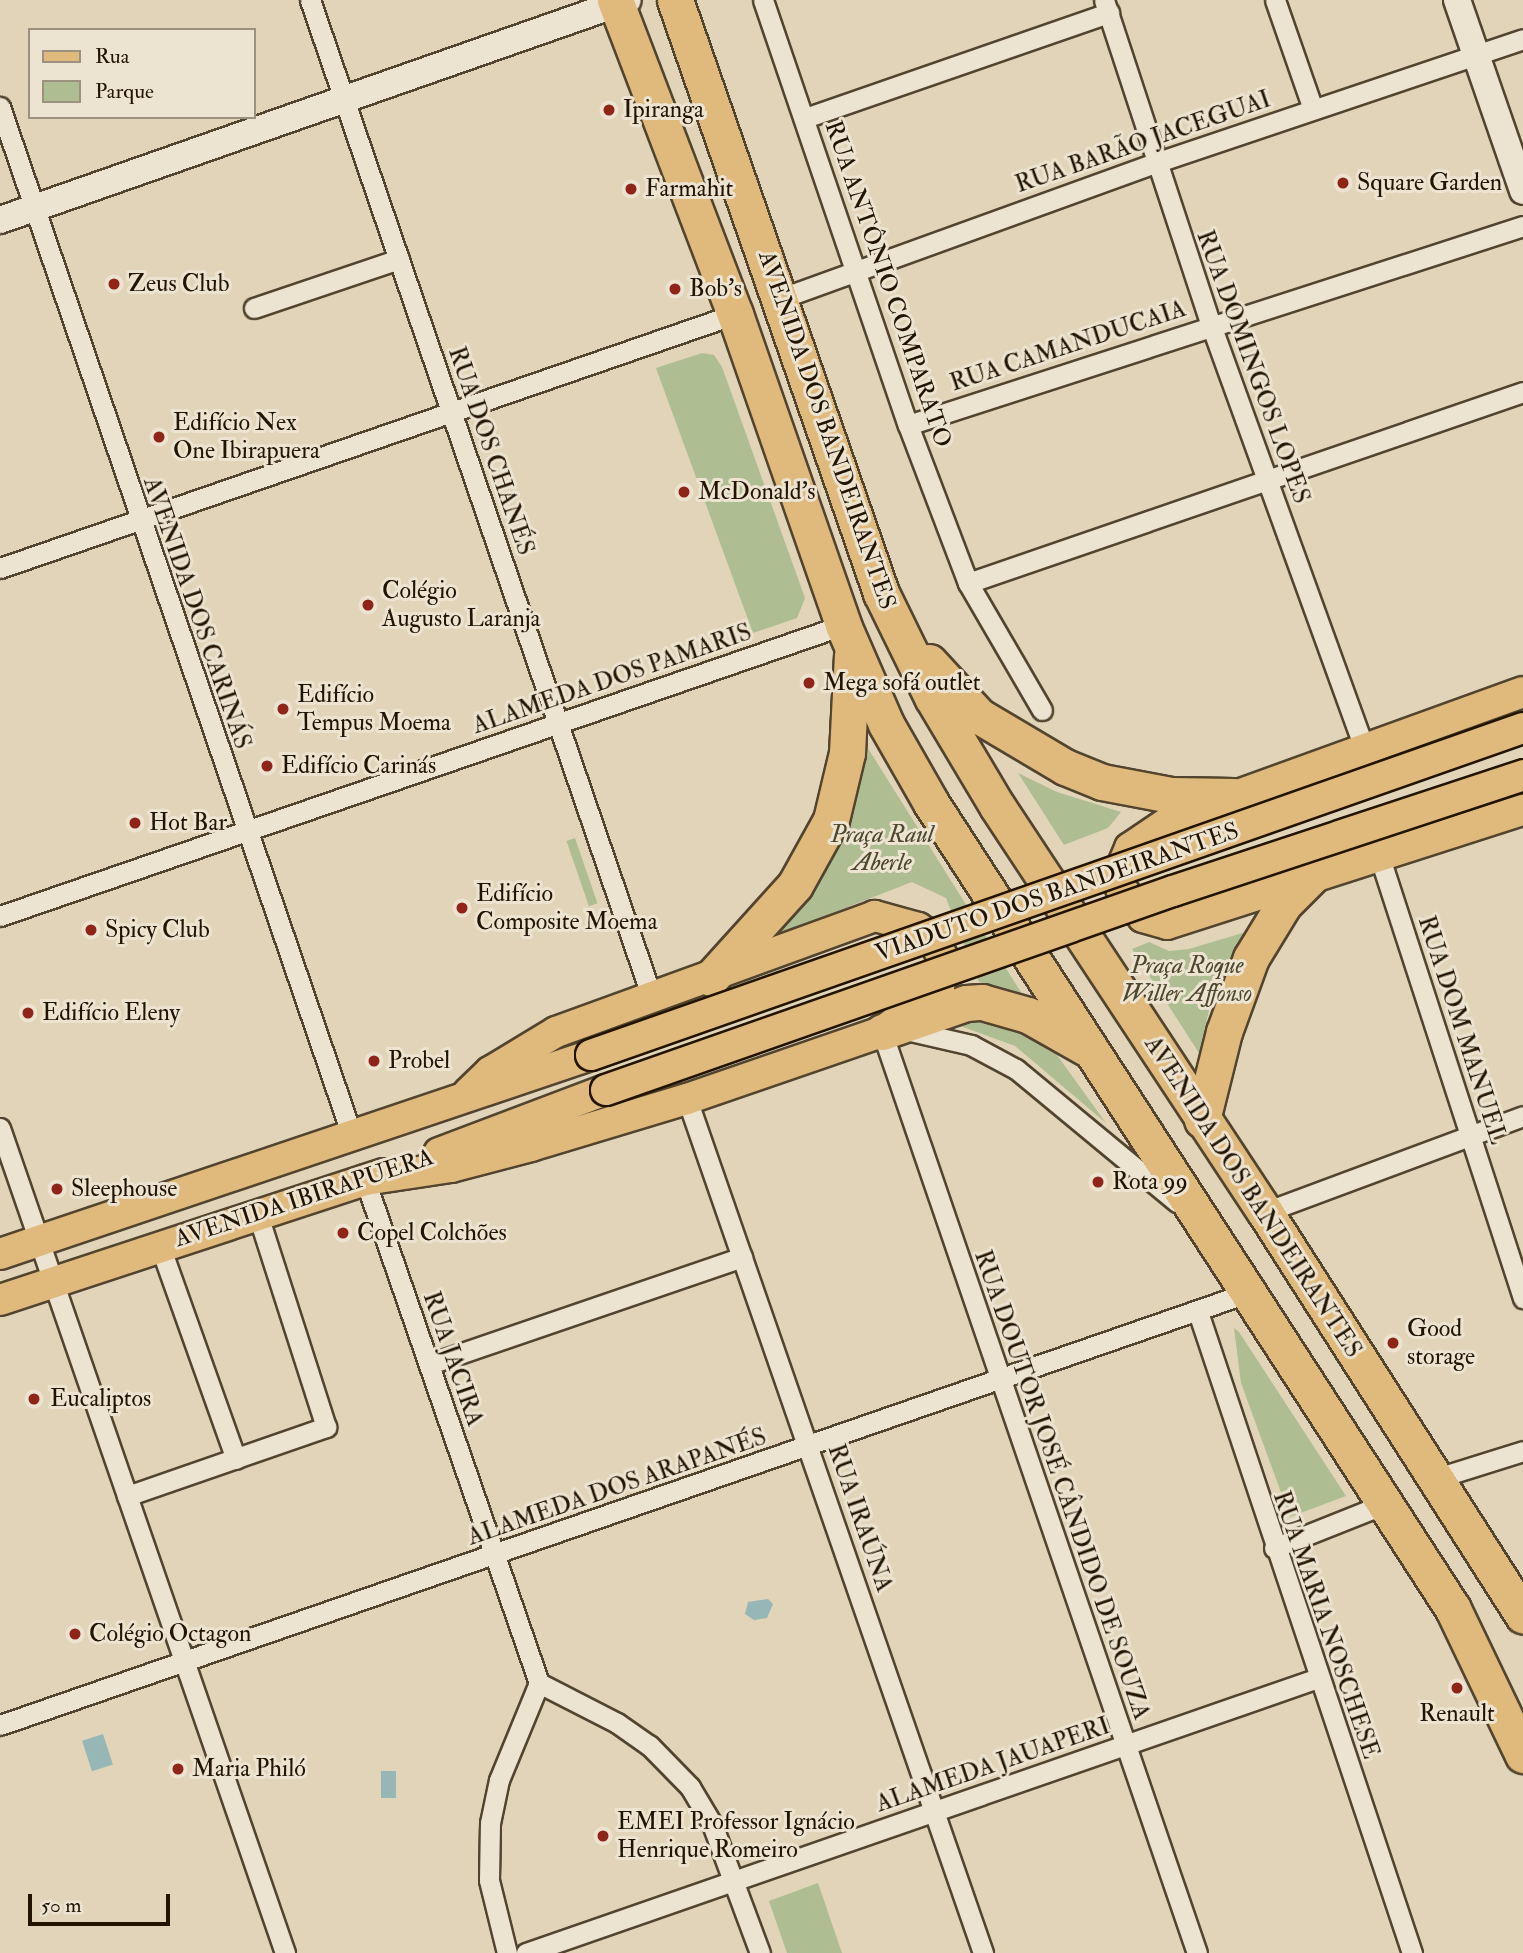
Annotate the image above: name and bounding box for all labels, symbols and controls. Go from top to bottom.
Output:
legend [28,28,256,119]
text: Rua [95,43,129,70]
text: Parque [95,78,154,105]
street label: RUA BARÃO JACEGUAI [1012,85,1274,199]
place label: Ipiranga [623,96,704,124]
marker: Ipiranga [601,102,617,118]
street label: RUA ANTÔNIO COMPARATO [818,117,958,451]
place label: Square Garden [1357,169,1502,197]
place label: Farmahit [645,175,733,203]
marker: Square Garden [1335,175,1351,191]
marker: Farmahit [623,181,639,197]
street label: RUA DOMINGOS LOPES [1190,226,1316,508]
street label: AVENIDA DOS BANDEIRANTES [752,247,902,613]
place label: Zeus Club [128,270,229,298]
place label: Bob's [689,275,742,303]
marker: Zeus Club [106,276,122,292]
marker: Bob's [667,281,683,297]
street label: RUA CAMANDUCAIA [947,294,1189,398]
street label: RUA DOS CHANÉS [442,343,540,559]
place label: Edifício Nex One Ibirapuera [173,409,320,465]
marker: Edifício Nex One Ibirapuera [151,429,167,445]
street label: AVENIDA DOS CARINÁS [137,473,257,753]
place label: McDonald's [698,478,816,506]
marker: McDonald's [676,484,692,500]
place label: Colégio Augusto Laranja [382,577,540,633]
marker: Colégio Augusto Laranja [360,597,376,613]
street label: ALAMEDA DOS PAMARIS [469,618,755,740]
place label: Mega sofá outlet [823,669,981,697]
marker: Mega sofá outlet [801,675,817,691]
place label: Edifício Tempus Moema [297,681,451,737]
marker: Edifício Tempus Moema [275,701,291,717]
place label: Edifício Carinás [281,752,436,780]
marker: Edifício Carinás [259,758,275,774]
place label: Hot Bar [149,809,227,837]
marker: Hot Bar [127,815,143,831]
street label: VIADUTO DOS BANDEIRANTES [872,816,1242,968]
park label: Praça Raul Aberle [831,821,933,877]
place label: Edifício Composite Moema [476,880,658,936]
marker: Edifício Composite Moema [454,900,470,916]
street label: RUA DOM MANUEL [1412,912,1512,1148]
place label: Spicy Club [105,916,210,944]
marker: Spicy Club [83,922,99,938]
park label: Praça Roque Willer Affonso [1122,952,1252,1008]
place label: Edifício Eleny [42,999,180,1027]
marker: Edifício Eleny [20,1005,36,1021]
street label: AVENIDA DOS BANDEIRANTES [1138,1031,1368,1363]
place label: Probel [388,1047,450,1075]
marker: Probel [366,1053,382,1069]
street label: AVENIDA IBIRAPUERA [171,1143,437,1253]
place label: Rota 99 [1112,1168,1188,1196]
marker: Rota 99 [1090,1174,1106,1190]
place label: Sleephouse [71,1175,177,1203]
marker: Sleephouse [49,1181,65,1197]
place label: Copel Colchões [357,1219,507,1247]
marker: Copel Colchões [335,1225,351,1241]
street label: RUA DOUTOR JOSÉ CÂNDIDO DE SOUZA [968,1247,1156,1723]
street label: RUA JACIRA [417,1288,489,1430]
place label: Good storage [1407,1315,1475,1371]
marker: Good storage [1385,1335,1401,1351]
place label: Eucaliptos [50,1385,151,1413]
marker: Eucaliptos [24,1389,44,1409]
street label: ALAMEDA DOS ARAPANÉS [464,1422,770,1552]
street label: RUA IRAÚNA [821,1440,899,1596]
street label: RUA MARIA NOSCHESE [1267,1487,1385,1763]
place label: Colégio Octagon [89,1620,251,1648]
marker: Colégio Octagon [67,1626,83,1642]
marker: Renault [1449,1680,1465,1696]
place label: Renault [1419,1700,1495,1728]
street label: ALAMEDA JAUAPERI [872,1711,1114,1819]
place label: Maria Philó [192,1755,306,1783]
marker: Maria Philó [170,1761,186,1777]
place label: EMEI Professor Ignácio Henrique Romeiro [617,1808,855,1864]
marker: EMEI Professor Ignácio Henrique Romeiro [595,1828,611,1844]
scale bar [32,1880,173,1924]
text: 50 m [41,1892,82,1919]

